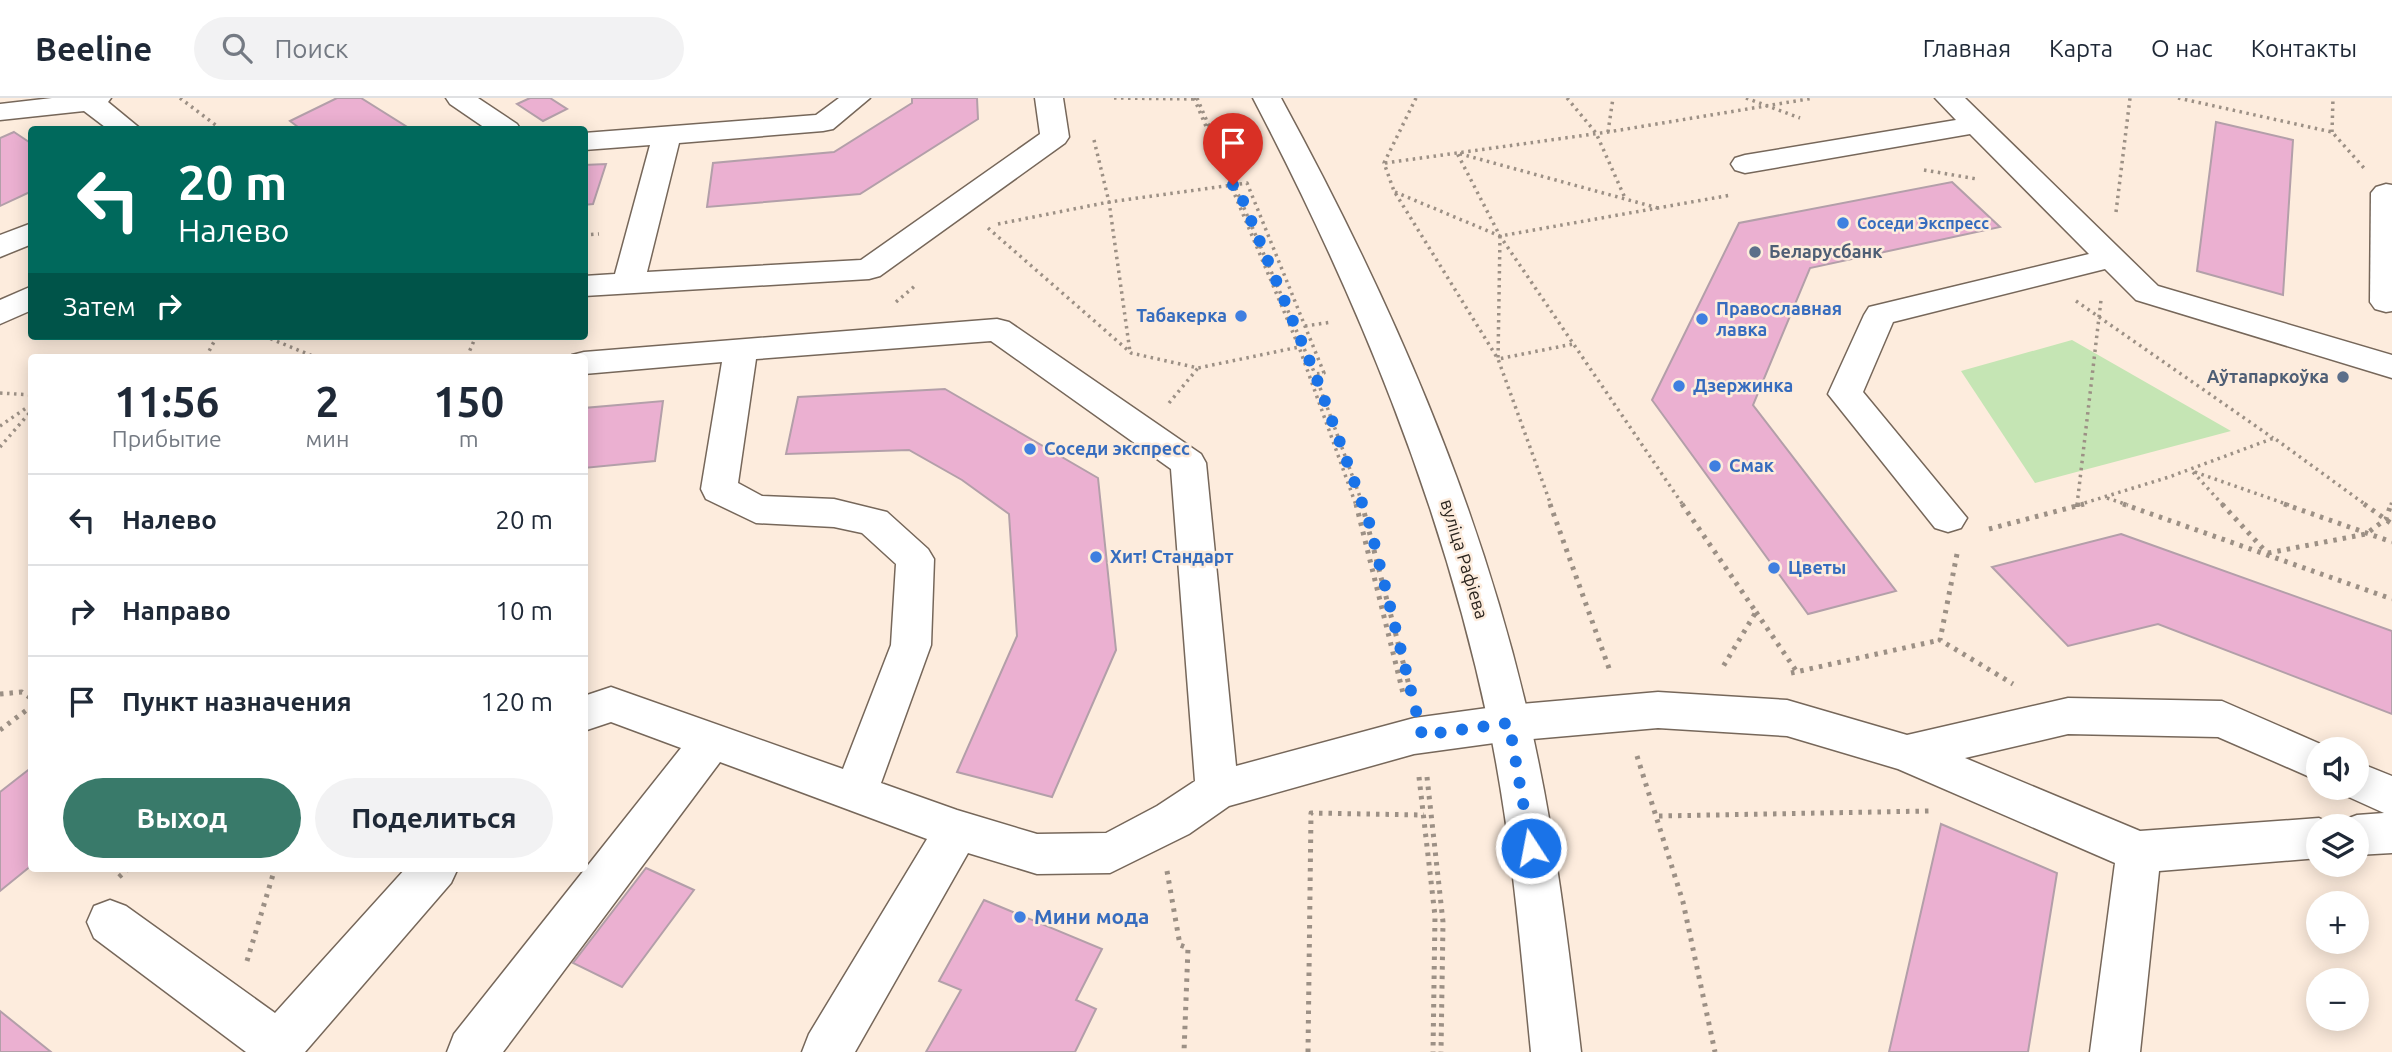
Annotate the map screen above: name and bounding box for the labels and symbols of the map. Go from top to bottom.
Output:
pin [1203,113,1263,185]
place label: Соседи Экспресс [1857,214,1989,232]
marker: Соседи Экспресс [1835,215,1851,231]
place label: Беларусбанк [1769,241,1883,261]
marker: Беларусбанк [1747,244,1763,260]
place label: Православная лавка [1716,298,1842,339]
place label: Табакерка [1136,305,1227,325]
marker: Табакерка [1233,308,1249,324]
marker: Православная лавка [1694,311,1710,327]
place label: Аўтапаркоўка [2207,366,2329,386]
marker: Аўтапаркоўка [2335,369,2351,385]
place label: Дзержинка [1693,375,1793,395]
marker: Дзержинка [1671,378,1687,394]
place label: Соседи экспресс [1044,438,1190,458]
marker: Соседи экспресс [1022,441,1038,457]
place label: Смак [1729,455,1775,475]
marker: Смак [1707,458,1723,474]
street label: вуліца Рафіева [1437,496,1493,621]
place label: Хит! Стандарт [1110,546,1234,566]
marker: Хит! Стандарт [1088,549,1104,565]
place label: Цветы [1788,557,1846,577]
marker: Цветы [1766,560,1782,576]
position arrow [1494,811,1568,885]
place label: Мини мода [1034,904,1149,928]
marker: Мини мода [1012,909,1028,925]

